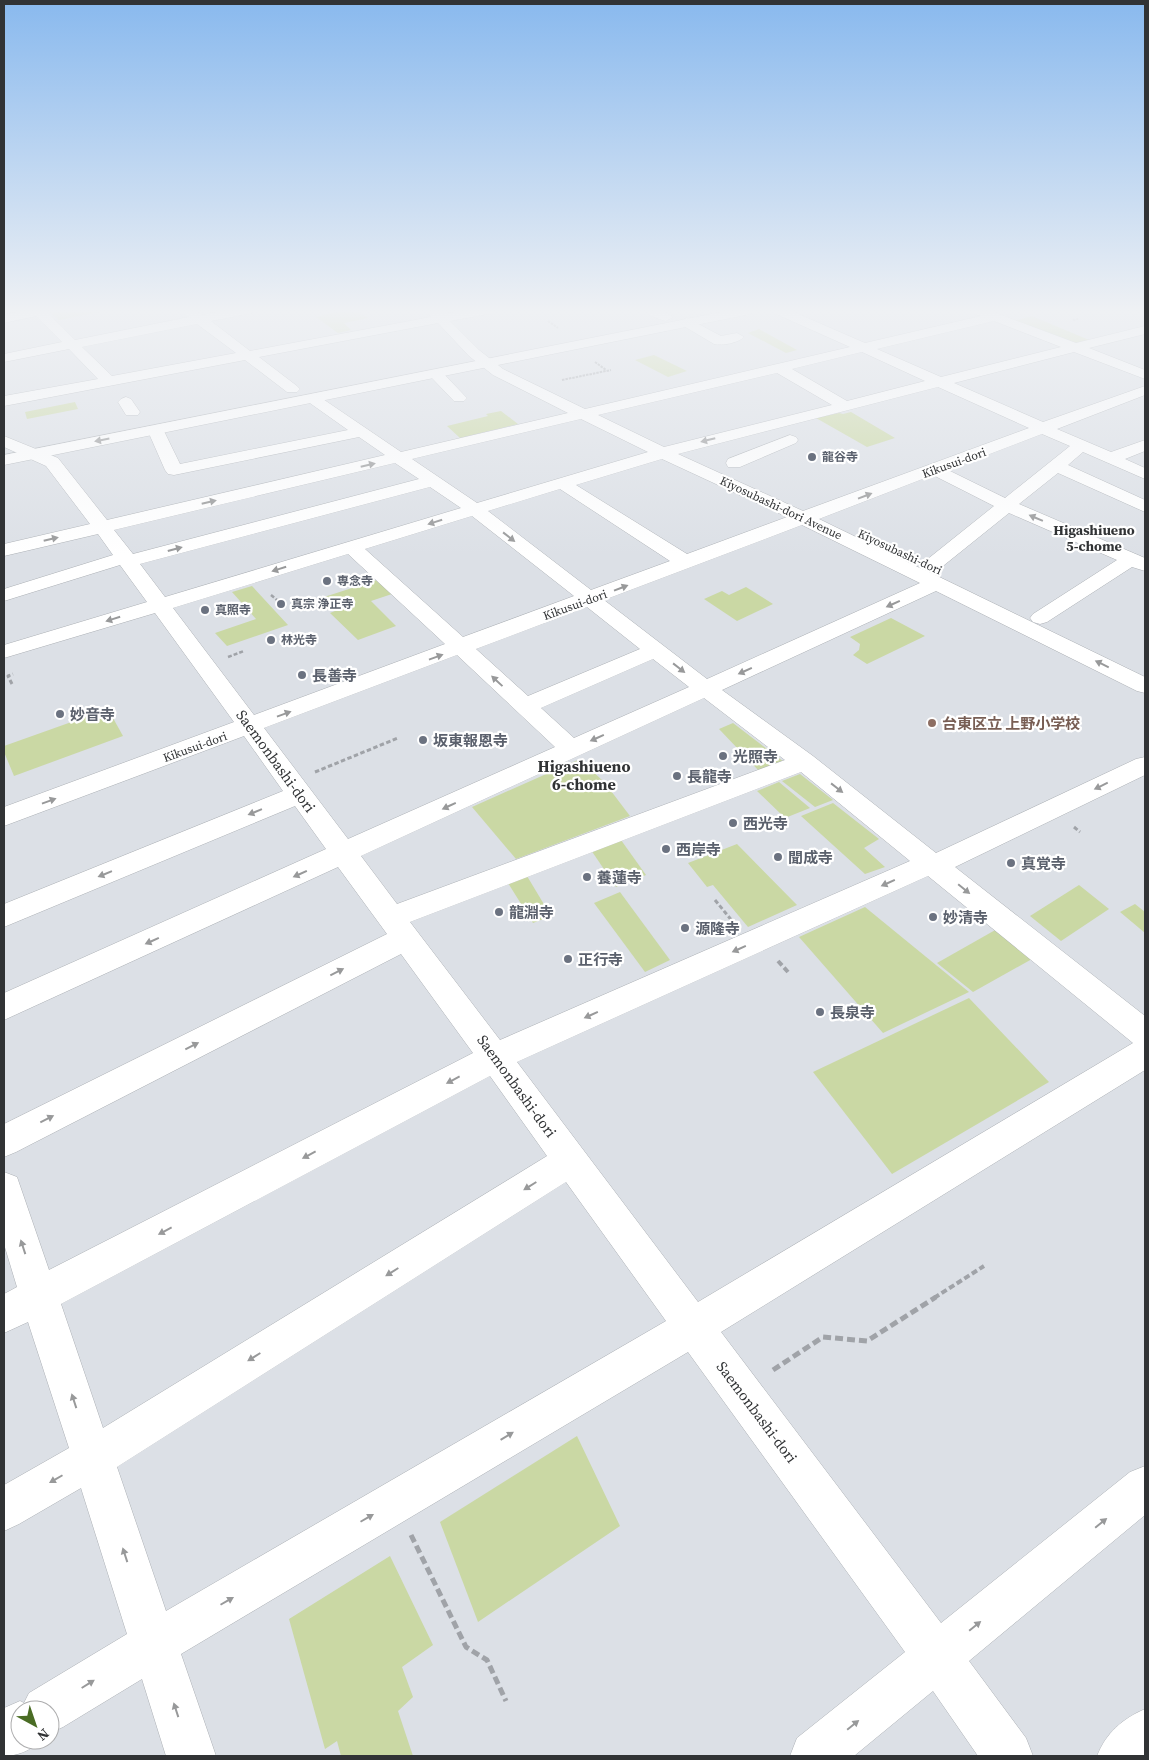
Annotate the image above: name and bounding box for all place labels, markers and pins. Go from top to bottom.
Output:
place label: 龍谷寺 [822,449,858,465]
marker: 龍谷寺 [806,451,818,463]
place label: 専念寺 [337,573,373,589]
marker: 専念寺 [321,575,333,587]
place label: 真宗 浄正寺 [291,596,354,612]
marker: 真宗 浄正寺 [275,598,287,610]
place label: 真照寺 [215,602,251,618]
marker: 真照寺 [199,604,211,616]
place label: 林光寺 [281,632,317,648]
marker: 林光寺 [265,634,277,646]
place label: 長善寺 [312,665,357,686]
marker: 長善寺 [296,669,308,681]
place label: 妙音寺 [70,704,115,725]
marker: 妙音寺 [54,708,66,720]
place label: 台東区立 上野小学校 [942,713,1080,734]
marker: 台東区立 上野小学校 [926,717,938,729]
place label: 坂東報恩寺 [433,730,508,751]
marker: 坂東報恩寺 [417,734,429,746]
place label: 光照寺 [733,746,778,767]
marker: 光照寺 [717,750,729,762]
place label: 長龍寺 [687,766,732,787]
marker: 長龍寺 [671,770,683,782]
place label: 西光寺 [743,813,788,834]
marker: 西光寺 [727,817,739,829]
place label: 西岸寺 [676,839,721,860]
marker: 西岸寺 [660,843,672,855]
place label: 聞成寺 [788,847,833,868]
marker: 聞成寺 [772,851,784,863]
place label: 真覚寺 [1021,853,1066,874]
marker: 真覚寺 [1005,857,1017,869]
place label: 養蓮寺 [597,867,642,888]
marker: 養蓮寺 [581,871,593,883]
place label: 龍淵寺 [509,902,554,923]
marker: 龍淵寺 [493,906,505,918]
place label: 妙清寺 [943,907,988,928]
marker: 妙清寺 [927,911,939,923]
place label: 源隆寺 [695,918,740,939]
marker: 源隆寺 [679,922,691,934]
place label: 正行寺 [578,949,623,970]
marker: 正行寺 [562,953,574,965]
place label: 長泉寺 [830,1002,875,1023]
marker: 長泉寺 [814,1006,826,1018]

